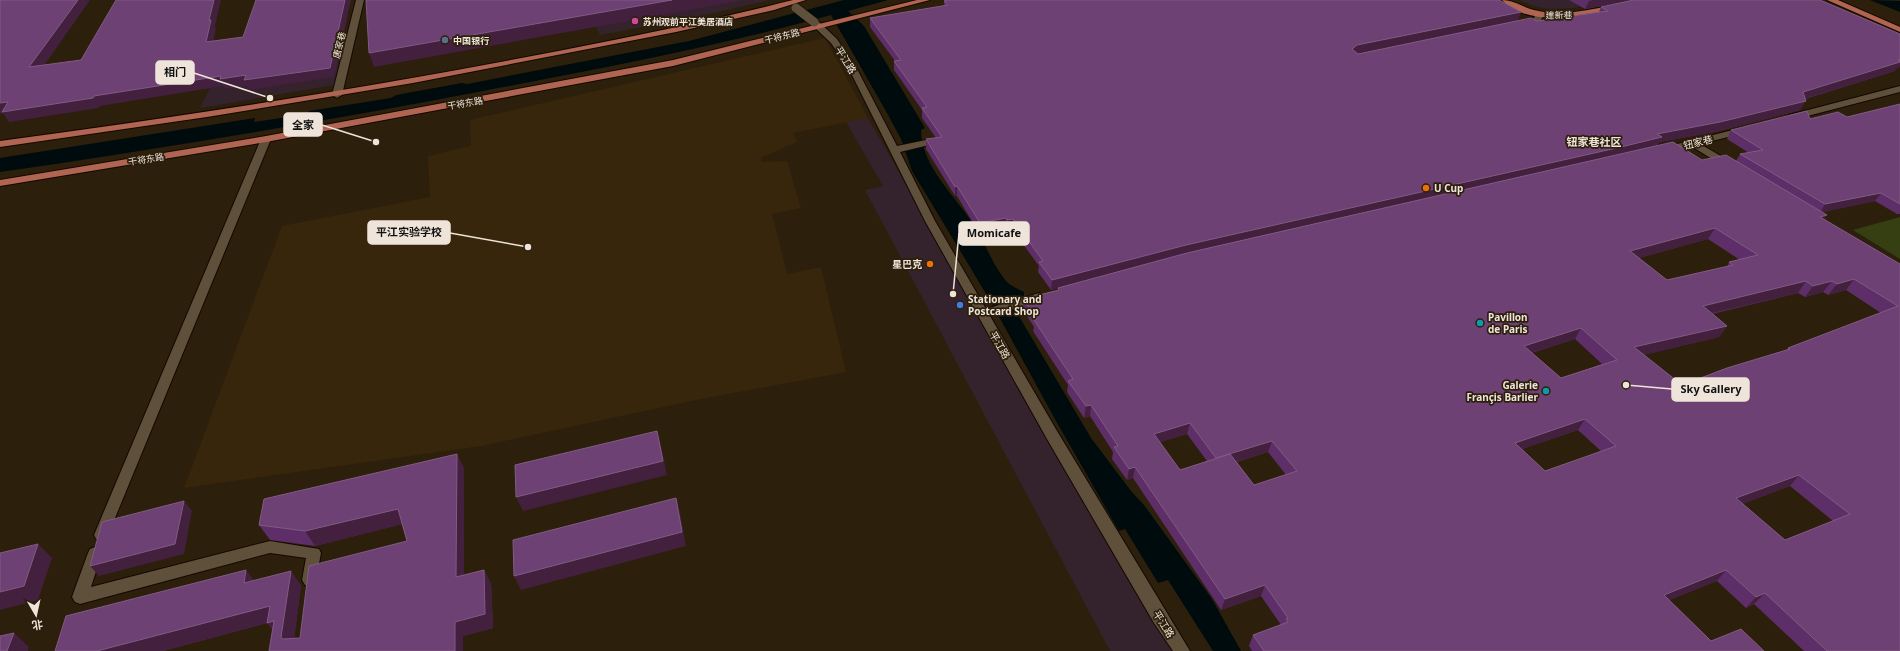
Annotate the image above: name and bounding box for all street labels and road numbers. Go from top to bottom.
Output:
street label: 建新巷 [1545,8,1573,22]
street label: 干将东路 [763,25,801,47]
street label: 唐家巷 [329,30,349,60]
street label: 平江路 [832,44,860,76]
street label: 干将东路 [446,93,484,113]
street label: 钮家巷 [1682,132,1714,152]
street label: 干将东路 [127,150,165,168]
street label: 平江路 [986,329,1014,361]
street label: 平江路 [1150,608,1178,640]

